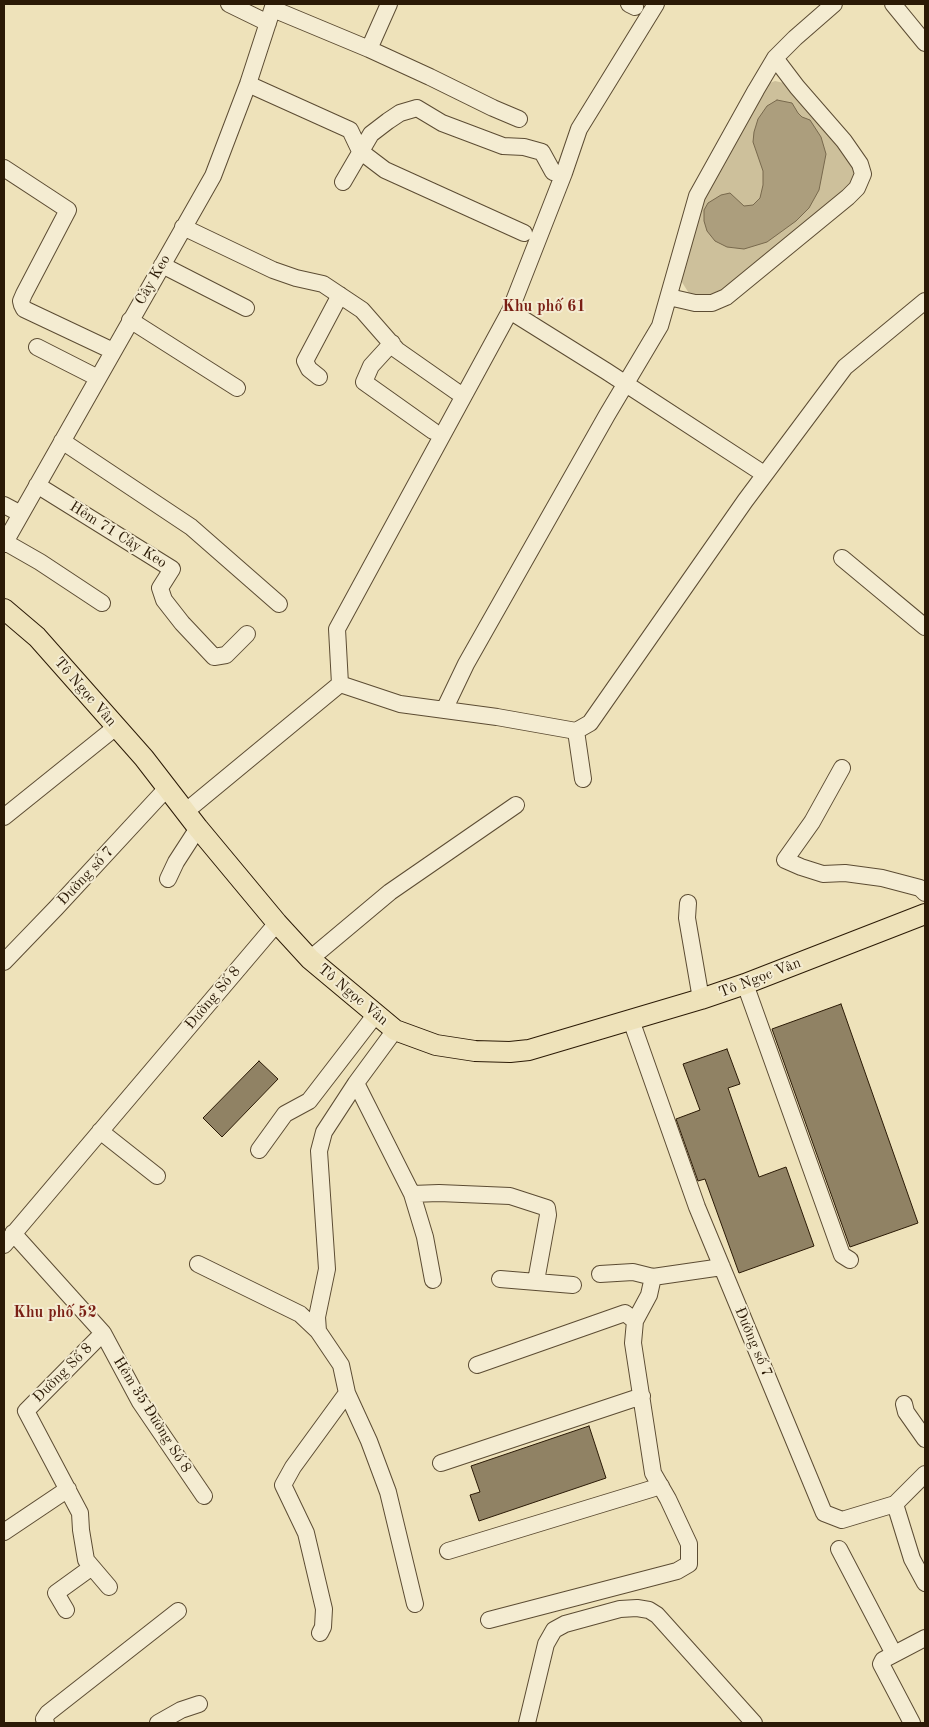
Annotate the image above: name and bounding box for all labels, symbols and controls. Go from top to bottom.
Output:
street label: Cây Keo [131,252,175,308]
district label: Khu phố 61 [502,297,586,317]
street label: Hẻm 71 Cây Keo [66,498,170,572]
street label: Tô Ngọc Vân [50,653,120,731]
street label: Đường số 7 [54,843,118,909]
street label: Tô Ngọc Vân [716,954,804,1002]
street label: Tô Ngọc Vân [314,960,392,1030]
street label: Đường Số 8 [181,963,245,1033]
district label: Khu phố 52 [13,1303,97,1323]
street label: Đường số 7 [730,1304,776,1380]
street label: Đường Số 8 [29,1339,97,1407]
street label: Hẻm 35 Đường Số 8 [109,1354,195,1476]

